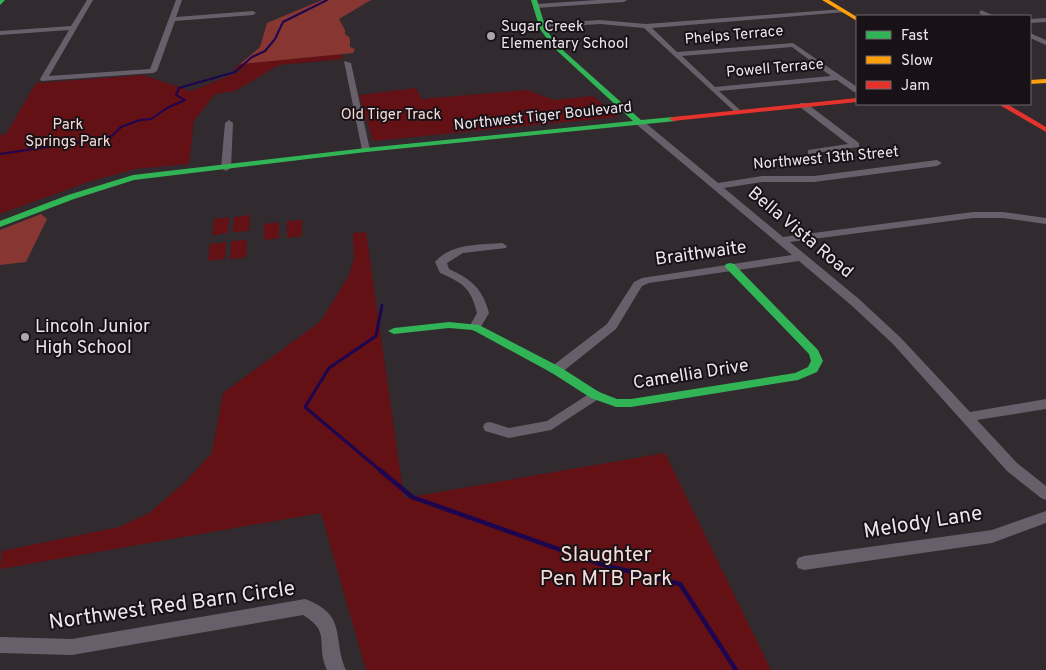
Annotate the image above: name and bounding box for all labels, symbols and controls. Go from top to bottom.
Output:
legend [856,15,1031,105]
place label: Sugar Creek Elementary School [501,18,628,54]
street label: Phelps Terrace [684,22,784,50]
text: Fast [901,27,929,46]
marker: Sugar Creek Elementary School [485,30,497,42]
text: Slow [901,52,933,71]
street label: Powell Terrace [725,55,825,83]
text: Jam [901,77,930,96]
street label: Northwest Tiger Boulevard [453,98,633,136]
park label: Old Tiger Track [341,106,441,125]
park label: Park Springs Park [25,116,111,152]
street label: Northwest 13th Street [752,143,900,175]
street label: Bella Vista Road [743,182,857,284]
street label: Braithwaite [654,236,748,272]
place label: Lincoln Junior High School [35,316,150,360]
marker: Lincoln Junior High School [19,331,31,343]
street label: Camellia Drive [631,354,751,396]
street label: Melody Lane [862,500,984,546]
park label: Slaughter Pen MTB Park [540,542,672,593]
street label: Northwest Red Barn Circle [47,575,297,637]

